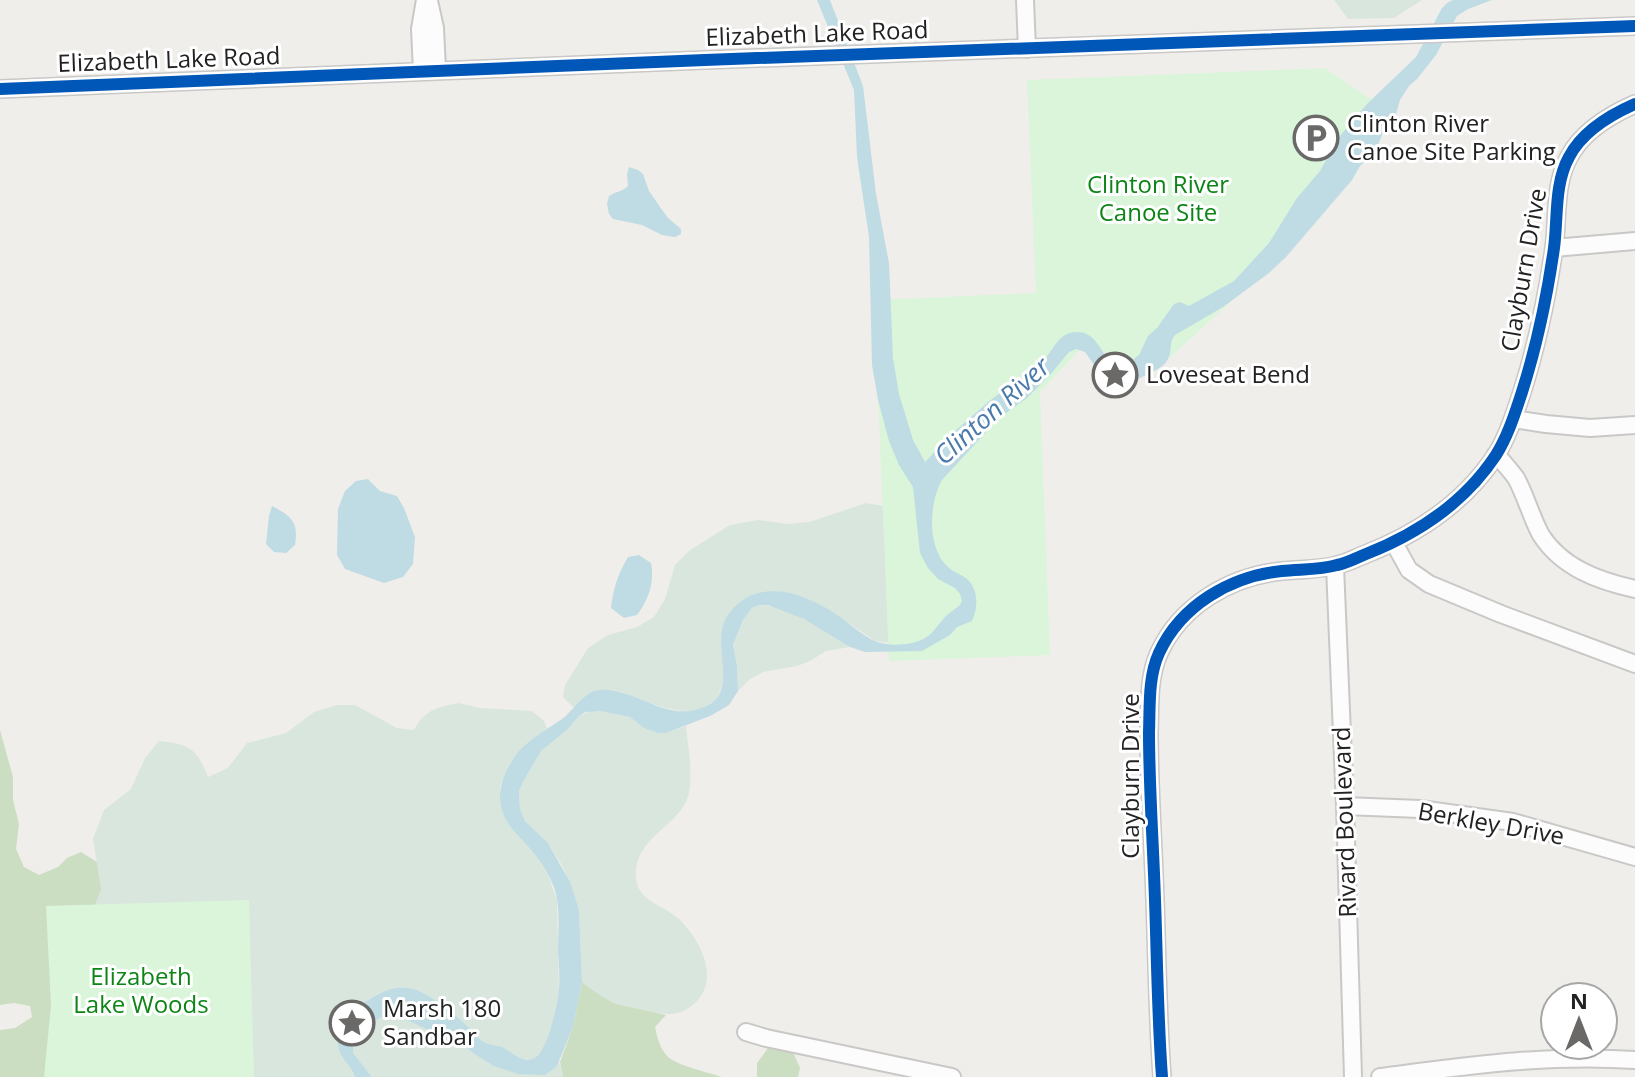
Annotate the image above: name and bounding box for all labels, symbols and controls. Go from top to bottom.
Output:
street label: Elizabeth Lake Road [705,12,929,53]
street label: Elizabeth Lake Road [57,38,281,79]
place label: Clinton River Canoe Site Parking [1347,106,1556,167]
parking icon: Clinton River Canoe Site Parking [1292,114,1340,162]
park label: Clinton River Canoe Site [1087,167,1229,228]
street label: Clayburn Drive [1492,185,1553,354]
water label: Clinton River [925,347,1059,472]
place icon: Loveseat Bend [1091,351,1139,399]
place label: Loveseat Bend [1146,357,1310,390]
street label: Clayburn Drive [1113,693,1146,859]
street label: Rivard Boulevard [1324,726,1363,918]
street label: Berkley Drive [1416,793,1567,852]
park label: Elizabeth Lake Woods [73,959,209,1020]
north arrow [1539,981,1619,1061]
text: N [1570,985,1588,1015]
place label: Marsh 180 Sandbar [383,991,501,1052]
place icon: Marsh 180 Sandbar [328,999,376,1047]

